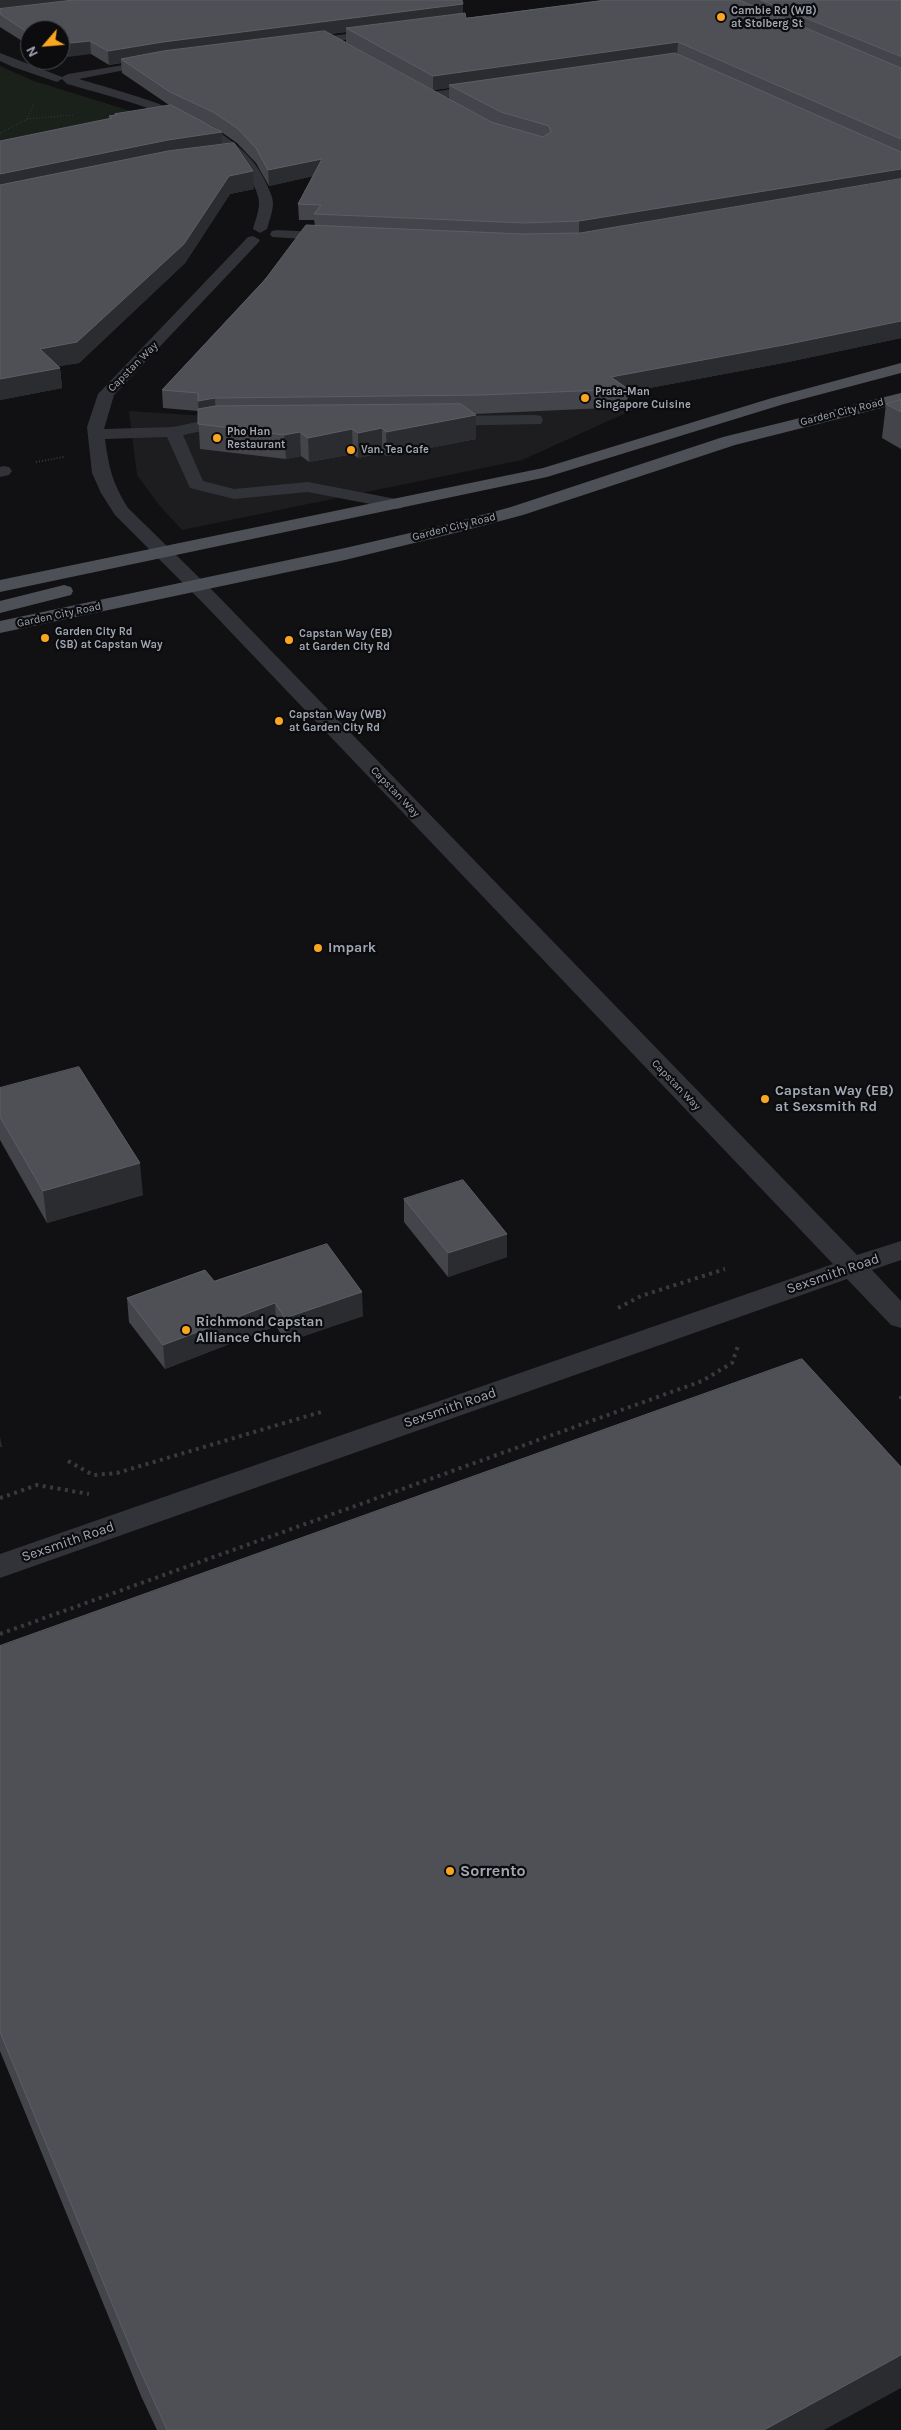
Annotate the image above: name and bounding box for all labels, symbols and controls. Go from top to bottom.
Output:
place label: Cambie Rd (WB) at Stolberg St [731,4,817,30]
marker: Cambie Rd (WB) at Stolberg St [715,11,727,23]
north arrow [20,20,70,70]
text: N [22,43,42,60]
street label: Capstan Way [105,339,161,395]
place label: Prata-Man Singapore Cuisine [595,385,691,411]
marker: Prata-Man Singapore Cuisine [579,392,591,404]
street label: Garden City Road [799,395,885,429]
place label: Pho Han Restaurant [227,425,285,451]
marker: Pho Han Restaurant [211,432,223,444]
place label: Van. Tea Cafe [361,443,429,457]
marker: Van. Tea Cafe [345,444,357,456]
street label: Garden City Road [411,510,497,544]
street label: Garden City Road [16,600,102,630]
place label: Garden City Rd (SB) at Capstan Way [55,625,163,651]
place label: Capstan Way (EB) at Garden City Rd [299,627,392,653]
marker: Garden City Rd (SB) at Capstan Way [39,632,51,644]
marker: Capstan Way (EB) at Garden City Rd [283,634,295,646]
place label: Capstan Way (WB) at Garden City Rd [289,708,386,734]
marker: Capstan Way (WB) at Garden City Rd [273,715,285,727]
street label: Capstan Way [368,764,422,820]
place label: Impark [328,940,376,956]
marker: Impark [312,942,324,954]
street label: Capstan Way [649,1057,703,1113]
place label: Capstan Way (EB) at Sexsmith Rd [775,1083,894,1116]
marker: Capstan Way (EB) at Sexsmith Rd [759,1093,771,1105]
street label: Sexsmith Road [785,1250,881,1298]
place label: Richmond Capstan Alliance Church [196,1314,323,1346]
marker: Richmond Capstan Alliance Church [180,1324,192,1336]
street label: Sexsmith Road [402,1384,498,1432]
street label: Sexsmith Road [20,1518,116,1566]
place label: Sorrento [460,1861,526,1881]
marker: Sorrento [444,1865,456,1877]

